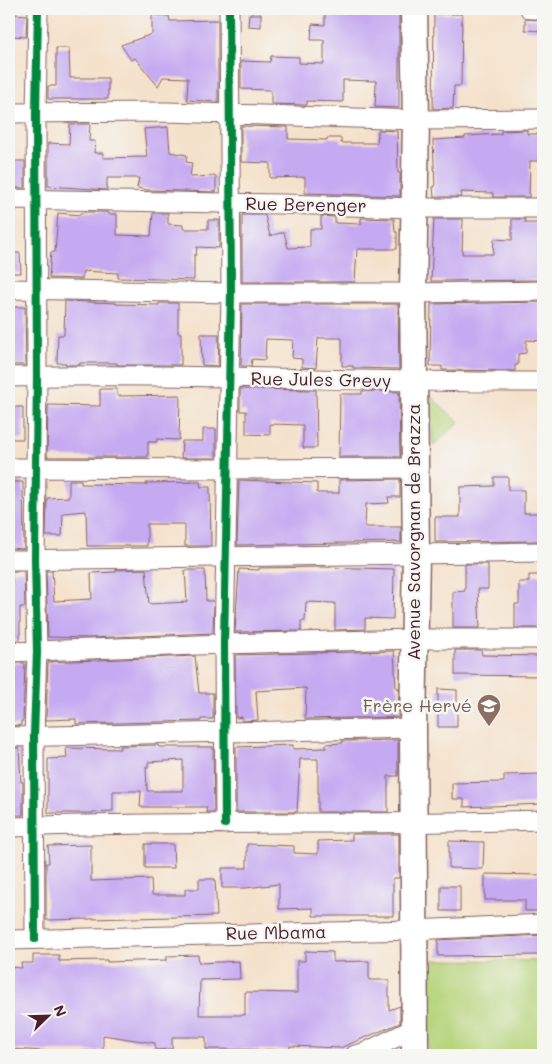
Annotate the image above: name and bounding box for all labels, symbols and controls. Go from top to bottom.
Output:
street label: Rue Berenger [245,191,367,217]
street label: Rue Jules Grevy [251,366,392,392]
street label: Avenue Savorgnan de Brazza [401,404,425,660]
place label: Frère Hervé [363,693,472,717]
school or university icon: Frère Hervé [476,693,502,727]
street label: Rue Mbama [225,919,327,945]
north arrow [22,992,72,1042]
text: N [50,1002,71,1019]

